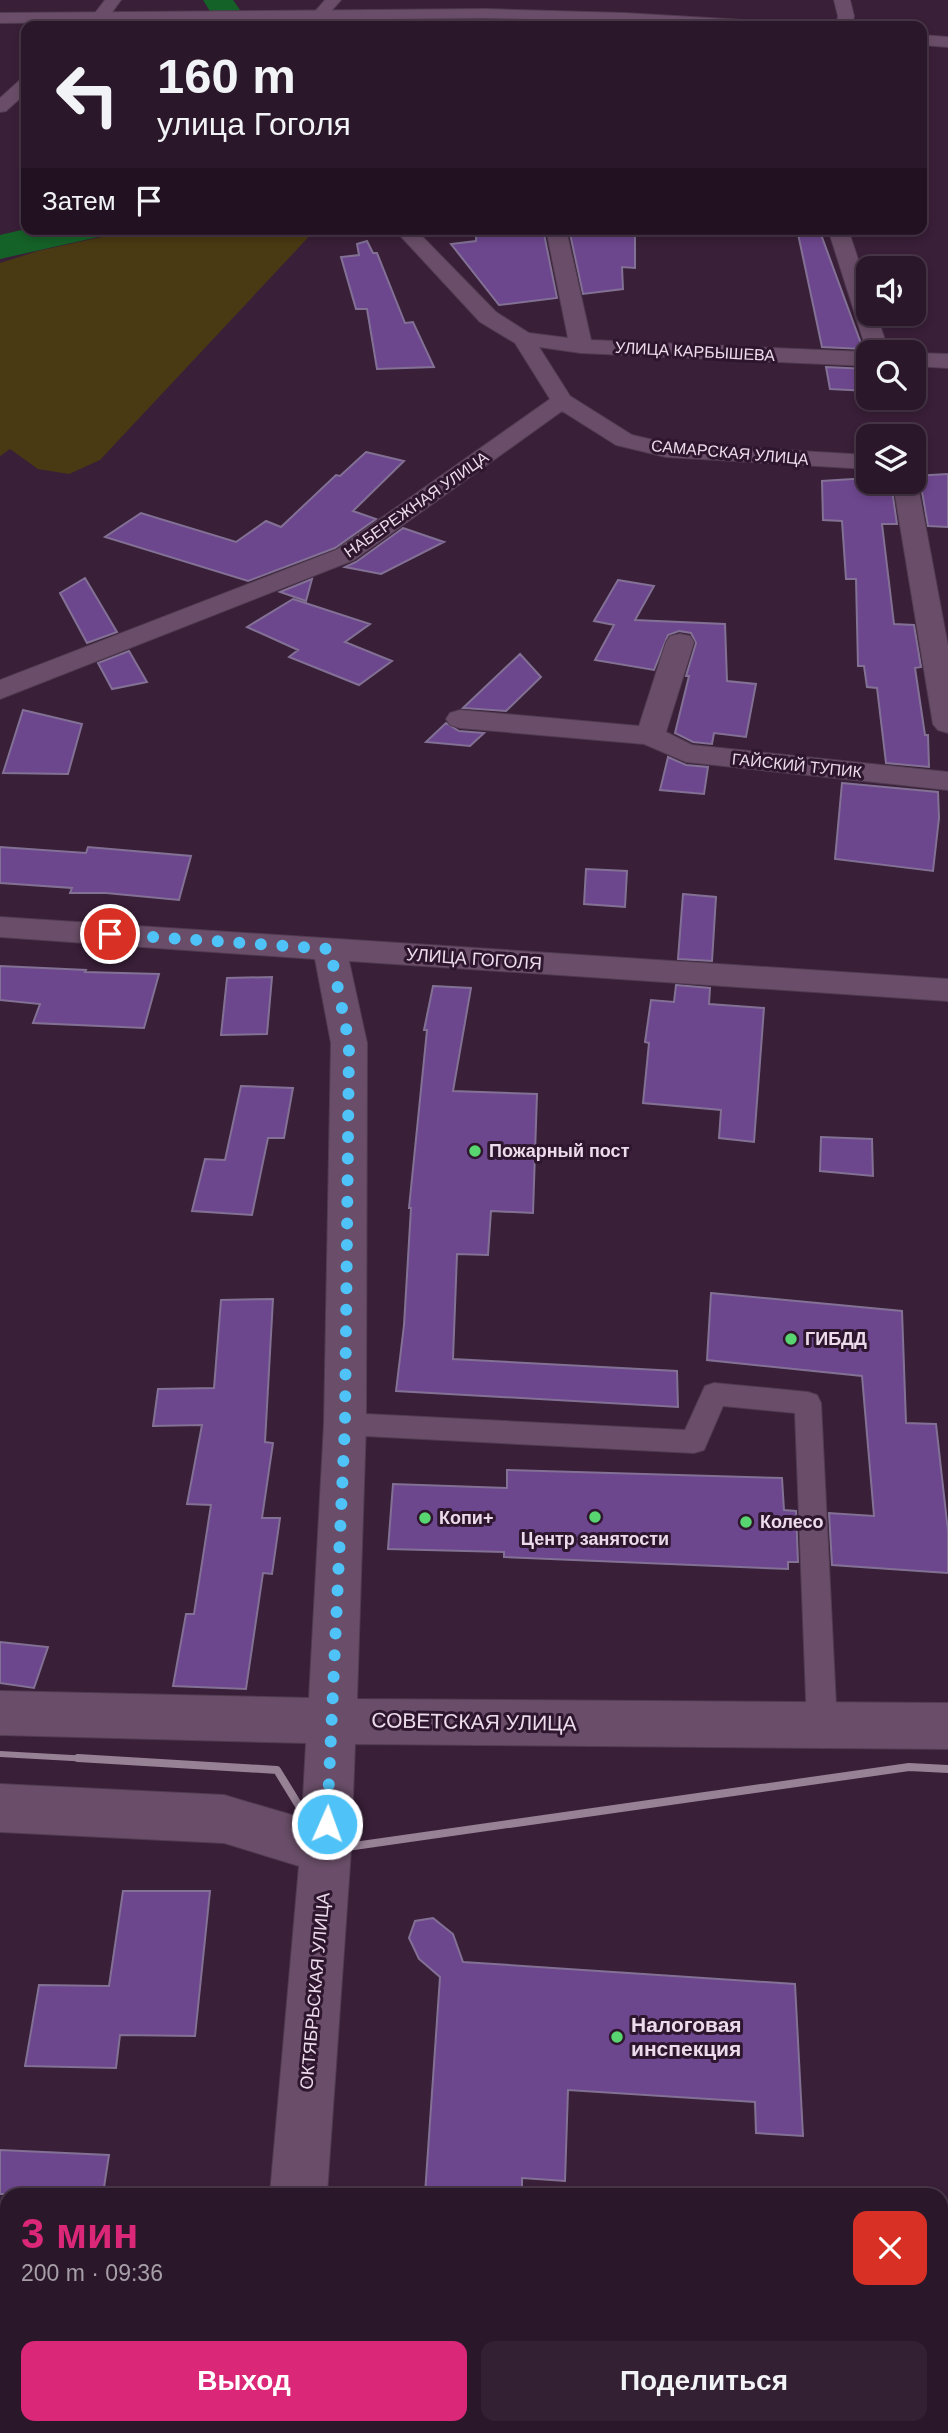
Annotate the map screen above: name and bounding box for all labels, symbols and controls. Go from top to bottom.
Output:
icon: left [42,49,133,140]
text: 160 m [157,49,296,103]
text: улица Гоголя [157,106,351,142]
icon: arrive [130,182,168,220]
text: Затем [42,186,116,216]
map controls [856,256,926,494]
button: sound [856,256,926,326]
street label: УЛИЦА КАРБЫШЕВА [615,339,776,364]
button: search [856,340,926,410]
button: layers [856,424,926,494]
street label: САМАРСКАЯ УЛИЦА [650,437,810,468]
street label: НАБЕРЕЖНАЯ УЛИЦА [341,448,492,561]
street label: ГАЙСКИЙ ТУПИК [731,749,863,781]
pin [80,904,140,964]
icon: arrive [91,915,129,953]
street label: УЛИЦА ГОГОЛЯ [405,944,543,974]
place label: Пожарный пост [489,1141,630,1161]
marker: Пожарный пост [467,1143,483,1159]
place label: ГИБДД [805,1329,867,1349]
marker: ГИБДД [783,1331,799,1347]
place label: Копи+ [439,1508,493,1528]
marker: Центр занятости [587,1509,603,1525]
marker: Копи+ [417,1510,433,1526]
place label: Колесо [760,1512,824,1532]
marker: Колесо [738,1514,754,1530]
place label: Центр занятости [521,1529,669,1549]
street label: СОВЕТСКАЯ УЛИЦА [371,1708,577,1735]
position arrow [290,1787,364,1861]
street label: ОКТЯБРЬСКАЯ УЛИЦА [296,1892,334,2090]
place label: Налоговая инспекция [631,2013,742,2060]
marker: Налоговая инспекция [609,2029,625,2045]
text: 3 мин [21,2210,138,2257]
button: close [853,2211,927,2285]
text: 200 m · 09:36 [21,2260,163,2286]
button: Выход [21,2341,467,2421]
button: Поделиться [481,2341,927,2421]

